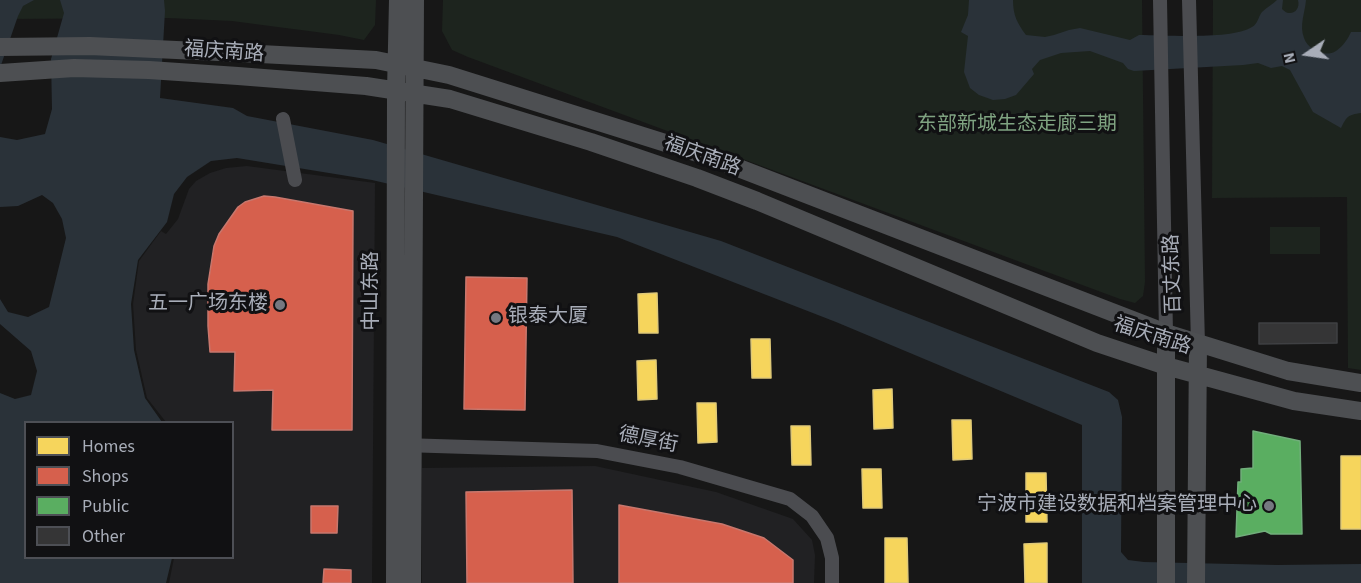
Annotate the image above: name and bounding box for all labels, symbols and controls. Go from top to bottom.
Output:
north arrow [1277,24,1337,84]
street label: 福庆南路 [183,38,265,68]
text: N [1278,50,1301,66]
park label: 东部新城生态走廊三期 [917,114,1117,138]
street label: 福庆南路 [660,132,744,182]
street label: 百丈东路 [1161,234,1187,314]
street label: 中山东路 [361,251,385,331]
place label: 五一广场东楼 [148,293,268,317]
marker: 五一广场东楼 [273,298,287,312]
place label: 银泰大厦 [508,306,588,330]
marker: 银泰大厦 [489,311,503,325]
street label: 福庆南路 [1110,313,1194,361]
legend [24,421,234,559]
street label: 德厚街 [616,423,680,459]
text: Homes [82,434,135,459]
text: Shops [82,464,129,489]
text: Public [82,494,129,519]
place label: 宁波市建设数据和档案管理中心 [977,494,1257,518]
marker: 宁波市建设数据和档案管理中心 [1262,499,1276,513]
text: Other [82,524,125,549]

